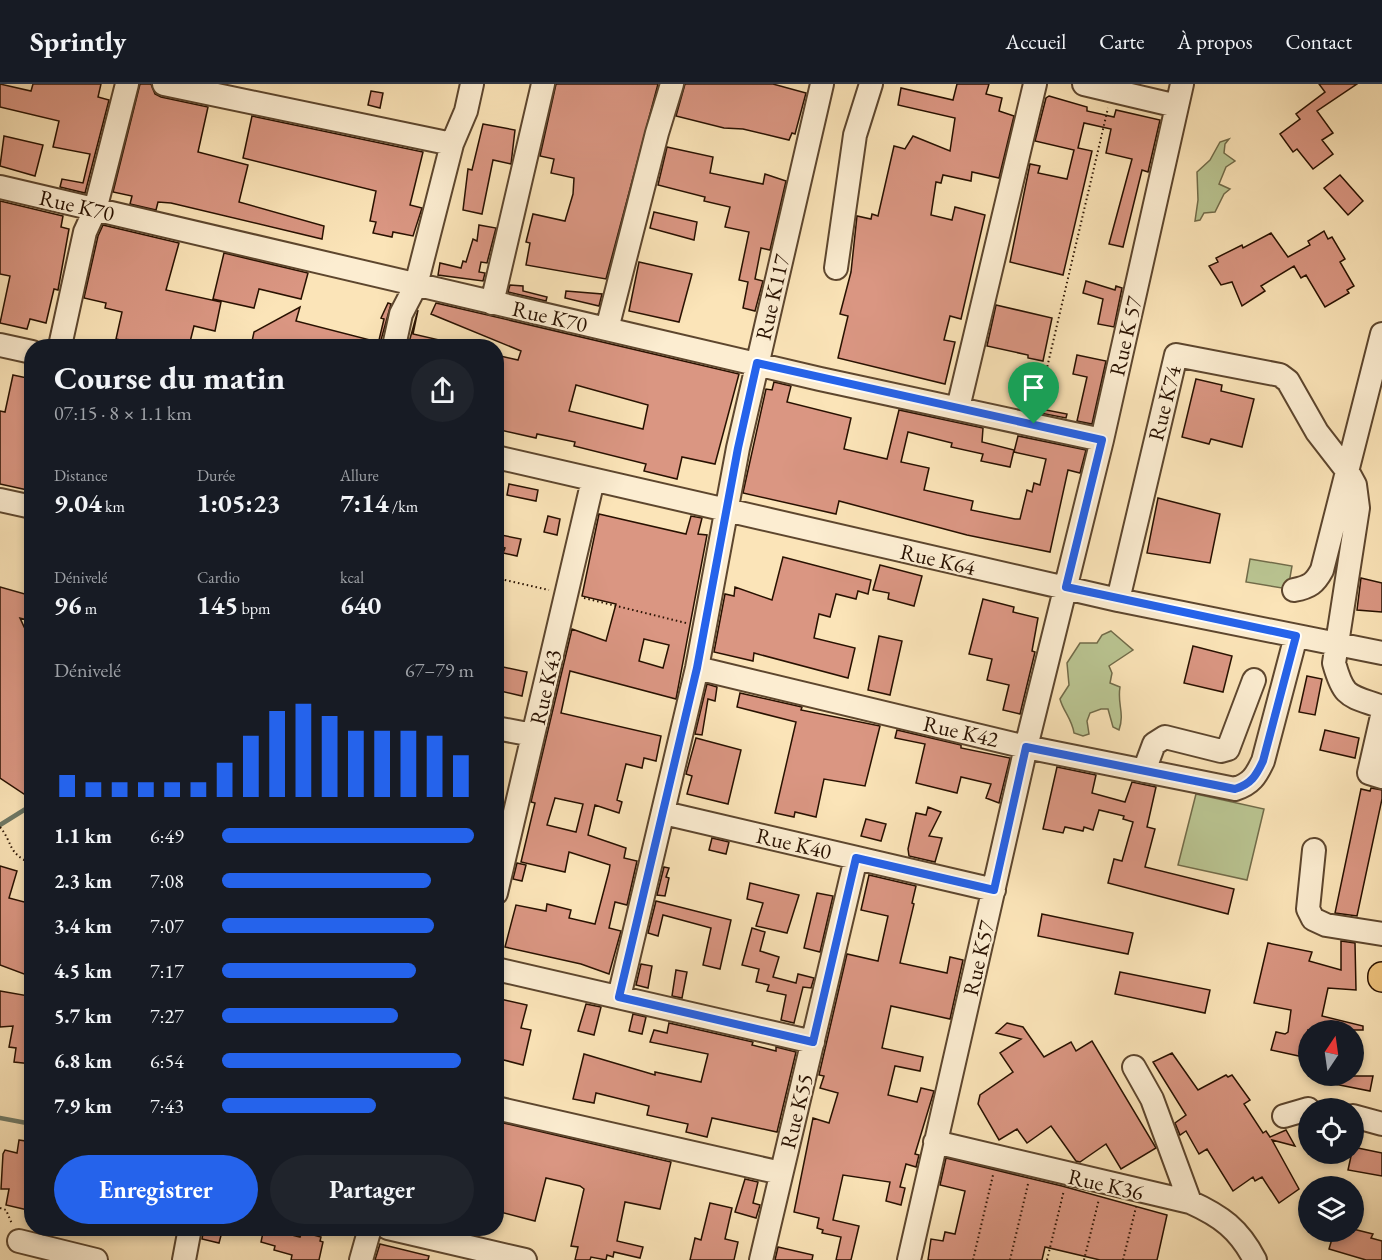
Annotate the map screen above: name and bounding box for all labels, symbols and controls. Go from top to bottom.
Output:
text: Sprintly [30,23,126,59]
text: Accueil [1006,28,1066,55]
text: Carte [1099,28,1144,55]
text: À propos [1177,28,1252,55]
text: Contact [1285,28,1352,55]
street label: Rue K70 [36,183,118,228]
street label: Rue K117 [749,251,796,343]
street label: Rue K 57 [1102,293,1149,379]
street label: Rue K70 [509,294,591,339]
text: Course du matin [54,356,285,399]
button: share [411,359,474,422]
pin [1008,362,1059,424]
street label: Rue K74 [1141,362,1188,444]
icon: arrive [1017,371,1050,404]
text: 07:15 · 8 × 1.1 km [54,400,192,426]
text: Distance [54,465,107,486]
text: Durée [197,465,235,486]
text: Allure [340,465,379,486]
text: 9.04 [54,486,102,520]
text: 1:05:23 [197,486,280,520]
text: 7:14 [340,486,389,520]
text: km [102,496,125,517]
text: /km [389,496,418,517]
street label: Rue K64 [897,537,979,582]
text: Dénivelé [54,567,108,588]
text: Cardio [197,567,240,588]
text: kcal [340,567,364,588]
text: 96 [54,588,82,622]
text: 145 [197,588,238,622]
text: 640 [340,588,381,622]
text: m [82,598,97,619]
text: bpm [238,598,270,619]
street label: Rue K43 [523,647,568,728]
text: Dénivelé [54,657,121,683]
text: 67–79 m [405,657,474,683]
street label: Rue K42 [920,709,1002,754]
street label: Rue K40 [753,821,835,866]
text: 1.1 km [54,823,112,849]
text: 6:49 [150,823,184,849]
text: 2.3 km [54,868,112,894]
text: 7:08 [150,868,184,894]
text: 3.4 km [54,913,112,939]
text: 7:07 [150,913,184,939]
street label: Rue K57 [956,917,1001,999]
text: 4.5 km [54,958,112,984]
text: 7:17 [150,958,184,984]
text: 5.7 km [54,1003,112,1029]
text: 7:27 [150,1003,184,1029]
north arrow [1298,1020,1364,1086]
map controls [1298,1020,1364,1242]
text: 6.8 km [54,1048,112,1074]
text: 6:54 [150,1048,184,1074]
street label: Rue K55 [773,1071,820,1152]
text: 7.9 km [54,1093,112,1119]
text: 7:43 [150,1093,184,1119]
button: locate [1298,1098,1364,1164]
button: Enregistrer [54,1155,258,1224]
button: Partager [270,1155,474,1224]
street label: Rue K36 [1065,1162,1147,1207]
button: layers [1298,1176,1364,1242]

